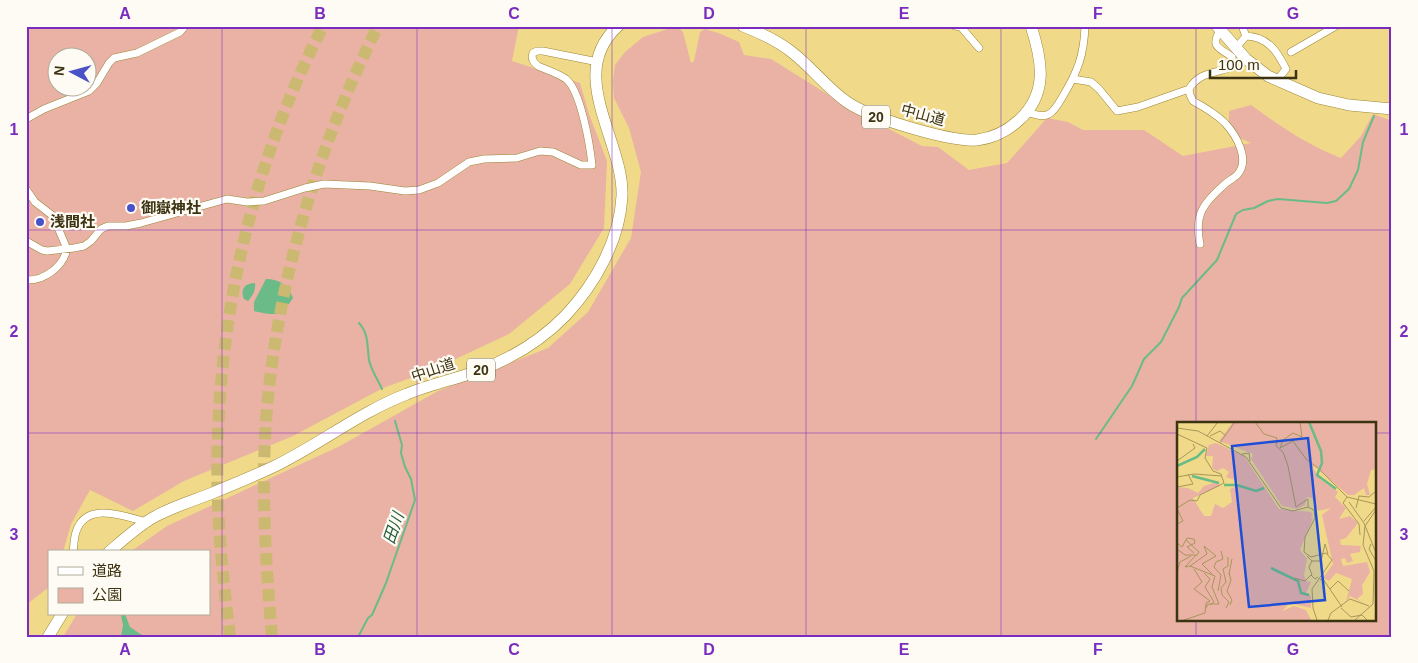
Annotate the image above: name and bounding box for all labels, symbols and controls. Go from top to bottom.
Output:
text: A [119,5,131,22]
text: B [314,5,326,22]
text: C [508,5,520,22]
text: D [703,5,715,22]
text: E [899,5,910,22]
text: F [1093,5,1103,22]
text: G [1287,5,1299,22]
north arrow [48,48,98,98]
scale bar [1210,48,1297,80]
text: 100 m [1218,56,1260,73]
text: N [51,65,68,77]
street label: 中山道 [899,100,947,129]
road number: 20 [862,105,890,128]
text: 1 [10,121,19,138]
text: 1 [1400,121,1409,138]
place label: 御嶽神社 [141,199,201,216]
marker: 御嶽神社 [125,202,137,214]
place label: 浅間社 [50,213,95,230]
marker: 浅間社 [34,216,46,228]
text: 2 [10,323,19,340]
text: 2 [1400,323,1409,340]
street label: 中山道 [409,354,457,385]
road number: 20 [467,358,495,382]
inset map [1177,422,1376,620]
water label: 田川 [380,508,407,546]
text: 3 [10,526,19,543]
text: 3 [1400,526,1409,543]
legend [48,550,210,616]
text: 道路 [92,562,122,579]
text: 公園 [92,586,122,603]
text: A [119,641,131,658]
text: B [314,641,326,658]
text: C [508,641,520,658]
text: D [703,641,715,658]
text: E [899,641,910,658]
text: F [1093,641,1103,658]
text: G [1287,641,1299,658]

